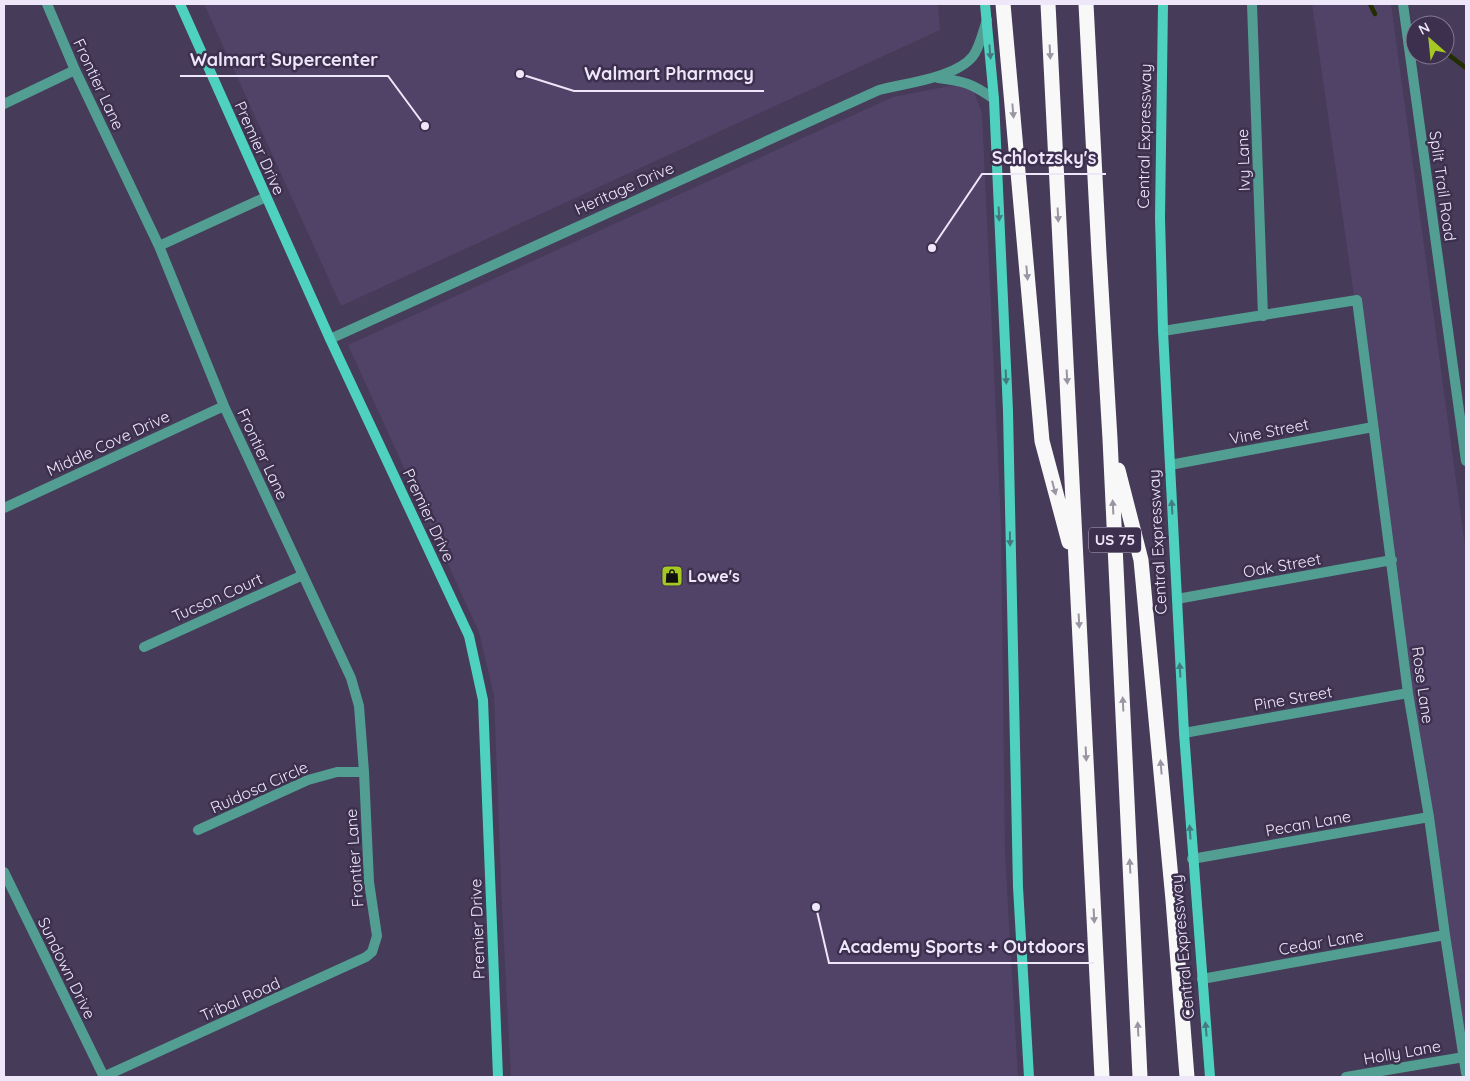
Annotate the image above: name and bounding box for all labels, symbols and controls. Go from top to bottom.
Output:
north arrow [1405,15,1455,65]
text: N [1415,18,1433,39]
street label: Frontier Lane [69,35,129,133]
callout: Walmart Supercenter [180,43,388,76]
one-way arrow [986,45,994,61]
one-way arrow [1047,45,1055,61]
text: Walmart Supercenter [190,48,378,71]
callout: Walmart Pharmacy [574,58,764,91]
text: Walmart Pharmacy [584,62,754,85]
street label: Central Expressway [1133,63,1155,209]
street label: Premier Drive [230,98,290,198]
one-way arrow [1010,104,1018,120]
street label: Ivy Lane [1232,128,1254,192]
street label: Split Trail Road [1425,130,1461,242]
callout: Schlotzsky's [982,141,1106,174]
text: Schlotzsky's [992,146,1097,169]
street label: Heritage Drive [571,157,677,219]
one-way arrow [996,207,1004,223]
one-way arrow [1055,207,1063,223]
one-way arrow [1024,266,1032,282]
one-way arrow [1003,369,1011,385]
one-way arrow [1063,369,1071,385]
street label: Frontier Lane [233,405,293,503]
street label: Middle Cove Drive [43,406,173,480]
street label: Vine Street [1228,414,1310,448]
street label: Premier Drive [399,465,459,565]
street label: Central Expressway [1143,469,1171,615]
one-way arrow [1051,480,1059,495]
one-way arrow [1109,498,1117,514]
one-way arrow [1168,499,1176,515]
road number: US 75 [1089,528,1141,552]
one-way arrow [1007,532,1015,548]
street label: Oak Street [1242,548,1322,582]
shop icon: Lowe's [660,564,684,588]
place label: Lowe's [688,566,740,586]
street label: Tucson Court [169,568,265,626]
one-way arrow [1075,613,1083,629]
street label: Rose Lane [1408,645,1438,725]
one-way arrow [1176,661,1184,677]
street label: Pine Street [1252,681,1334,715]
one-way arrow [1118,696,1126,712]
one-way arrow [1082,746,1090,762]
street label: Ruidosa Circle [207,757,311,817]
one-way arrow [1156,759,1164,775]
street label: Pecan Lane [1264,806,1352,840]
street label: Frontier Lane [341,808,367,908]
one-way arrow [1186,824,1194,840]
one-way arrow [1126,858,1134,874]
street label: Central Expressway [1166,874,1198,1020]
street label: Premier Drive [465,878,489,980]
one-way arrow [1090,909,1098,925]
street label: Sundown Drive [34,914,100,1022]
street label: Cedar Lane [1277,925,1365,959]
callout: Academy Sports + Outdoors [829,930,1094,963]
text: Academy Sports + Outdoors [839,935,1085,958]
street label: Tribal Road [197,972,283,1026]
one-way arrow [1134,1020,1142,1036]
one-way arrow [1202,1020,1210,1036]
street label: Holly Lane [1362,1035,1442,1069]

